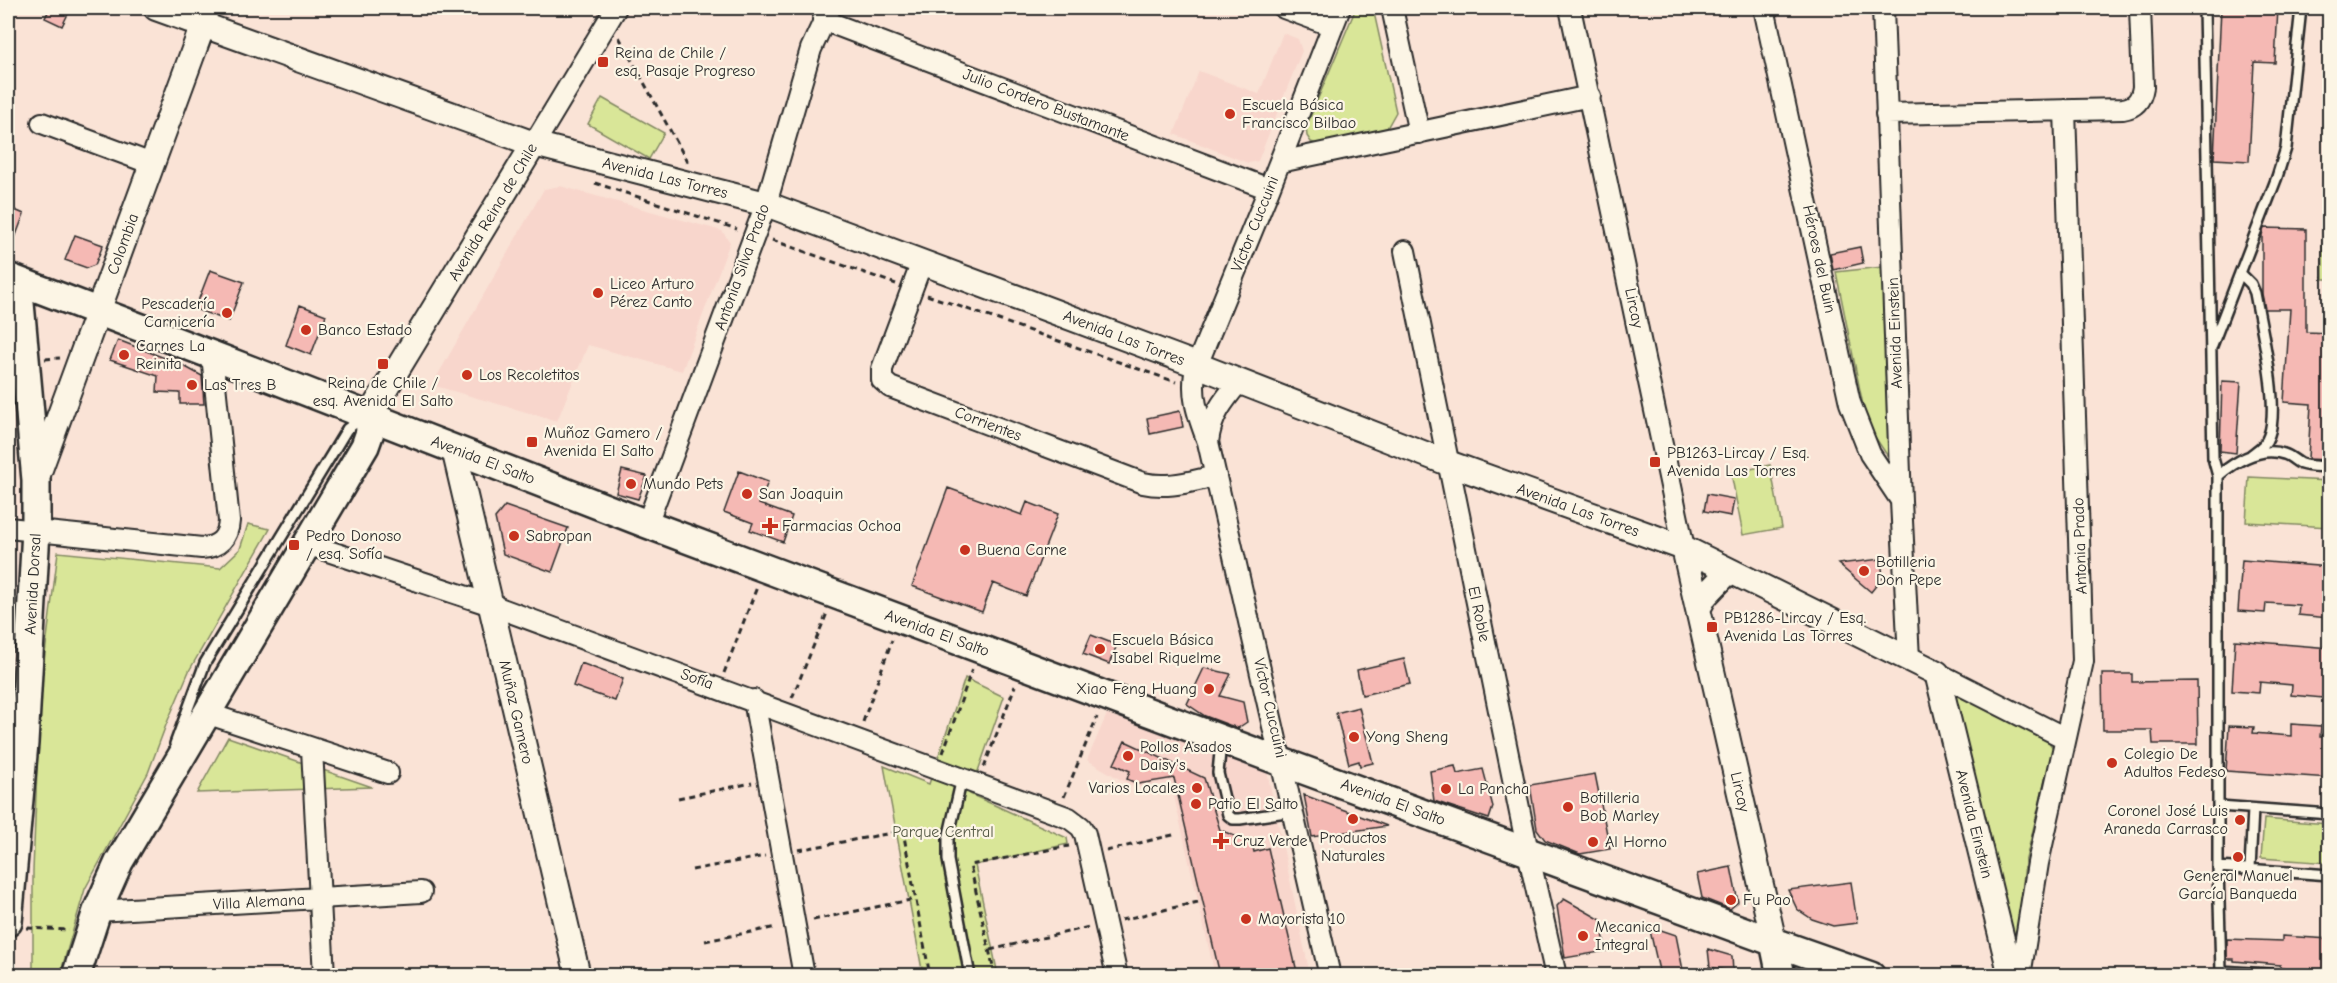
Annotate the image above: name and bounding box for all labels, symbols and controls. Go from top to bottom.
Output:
place label: Reina de Chile / esq. Pasaje Progreso [615,44,755,80]
marker: Reina de Chile / esq. Pasaje Progreso [596,55,610,69]
street label: Julio Cordero Bustamante [960,65,1132,145]
place label: Escuela Básica Francisco Bilbao [1242,96,1356,132]
marker: Escuela Básica Francisco Bilbao [1223,107,1237,121]
street label: Avenida Reina de Chile [445,140,541,284]
street label: Avenida Las Torres [600,154,730,202]
street label: Víctor Cuccuini [1228,173,1282,275]
street label: Antonia Silva Prado [711,201,773,333]
street label: Héroes del Buin [1799,203,1839,315]
street label: Colombia [104,211,142,277]
place label: Liceo Arturo Pérez Canto [610,275,694,311]
street label: Avenida Einstein [1884,277,1906,389]
marker: Liceo Arturo Pérez Canto [591,286,605,300]
street label: Lircay [1621,286,1647,331]
place label: Pescadería Carnicería [141,295,215,331]
marker: Pescadería Carnicería [220,306,234,320]
street label: Avenida Las Torres [1061,307,1188,370]
place label: Banco Estado [318,321,412,339]
marker: Banco Estado [299,323,313,337]
place label: Carnes La Reinita [136,337,205,373]
marker: Carnes La Reinita [117,348,131,362]
marker: Reina de Chile / esq. Avenida El Salto [376,357,390,371]
place label: Los Recoletitos [479,366,580,384]
marker: Los Recoletitos [460,368,474,382]
place label: Reina de Chile / esq. Avenida El Salto [313,374,453,410]
place label: Las Tres B [204,376,276,394]
marker: Las Tres B [185,378,199,392]
street label: Corrientes [952,403,1024,445]
place label: Muñoz Gamero / Avenida El Salto [544,424,663,460]
street label: Avenida El Salto [428,432,538,488]
marker: Muñoz Gamero / Avenida El Salto [525,435,539,449]
place label: PB1263-Lircay / Esq. Avenida Las Torres [1667,444,1809,480]
marker: PB1263-Lircay / Esq. Avenida Las Torres [1648,455,1662,469]
place label: Mundo Pets [643,475,724,493]
marker: Mundo Pets [624,477,638,491]
street label: Avenida Las Torres [1514,480,1642,541]
place label: San Joaquin [759,485,843,503]
marker: San Joaquin [740,487,754,501]
street label: Antonia Prado [2069,497,2091,595]
place label: Farmacias Ochoa [782,517,901,535]
marker: Farmacias Ochoa [763,519,777,533]
place label: Pedro Donoso / esq. Sofía [306,527,401,563]
place label: Sabropan [526,527,592,545]
marker: Sabropan [507,529,521,543]
street label: Avenida Dorsal [21,533,45,635]
marker: Pedro Donoso / esq. Sofía [287,538,301,552]
place label: Buena Carne [977,541,1067,559]
marker: Buena Carne [958,543,972,557]
place label: Botilleria Don Pepe [1876,553,1942,589]
marker: Botilleria Don Pepe [1857,564,1871,578]
street label: El Roble [1464,585,1494,643]
street label: Avenida El Salto [882,606,992,660]
place label: PB1286-Lircay / Esq. Avenida Las Torres [1724,609,1866,645]
marker: PB1286-Lircay / Esq. Avenida Las Torres [1705,620,1719,634]
place label: Escuela Básica Isabel Riquelme [1112,631,1221,667]
marker: Escuela Básica Isabel Riquelme [1093,642,1107,656]
street label: Víctor Cuccuini [1250,656,1290,760]
street label: Muñoz Gamero [495,658,537,766]
street label: Sofía [678,665,716,693]
place label: Xiao Feng Huang [1076,680,1197,698]
marker: Xiao Feng Huang [1202,682,1216,696]
place label: Yong Sheng [1366,728,1448,746]
marker: Yong Sheng [1347,730,1361,744]
place label: Pollos Asados Daisy's [1140,738,1232,774]
place label: Colegio De Adultos Fedeso [2124,745,2226,781]
marker: Pollos Asados Daisy's [1121,749,1135,763]
marker: Colegio De Adultos Fedeso [2105,756,2119,770]
street label: Avenida Einstein [1952,768,1996,880]
street label: Lircay [1727,770,1754,815]
street label: Avenida El Salto [1338,775,1448,829]
place label: Varios Locales [1088,779,1185,797]
place label: La Pancha [1458,780,1529,798]
marker: Varios Locales [1190,781,1204,795]
marker: La Pancha [1439,782,1453,796]
place label: Botilleria Bob Marley [1580,789,1660,825]
place label: Patio El Salto [1208,795,1298,813]
marker: Patio El Salto [1189,797,1203,811]
marker: Botilleria Bob Marley [1561,800,1575,814]
place label: Coronel José Luis Araneda Carrasco [2104,802,2228,838]
marker: Productos Naturales [1346,812,1360,826]
marker: Coronel José Luis Araneda Carrasco [2233,813,2247,827]
park label: Parque Central [892,823,994,841]
place label: Productos Naturales [1320,829,1387,865]
place label: Cruz Verde [1233,832,1308,850]
place label: Al Horno [1605,833,1667,851]
marker: Cruz Verde [1214,834,1228,848]
marker: Al Horno [1586,835,1600,849]
marker: General Manuel García Banqueda [2231,850,2245,864]
place label: General Manuel García Banqueda [2179,867,2297,903]
street label: Villa Alemana [212,891,306,913]
place label: Fu Pao [1743,891,1791,909]
marker: Fu Pao [1724,893,1738,907]
place label: Mayorista 10 [1258,910,1345,928]
marker: Mayorista 10 [1239,912,1253,926]
place label: Mecanica Integral [1595,918,1661,954]
marker: Mecanica Integral [1576,929,1590,943]

